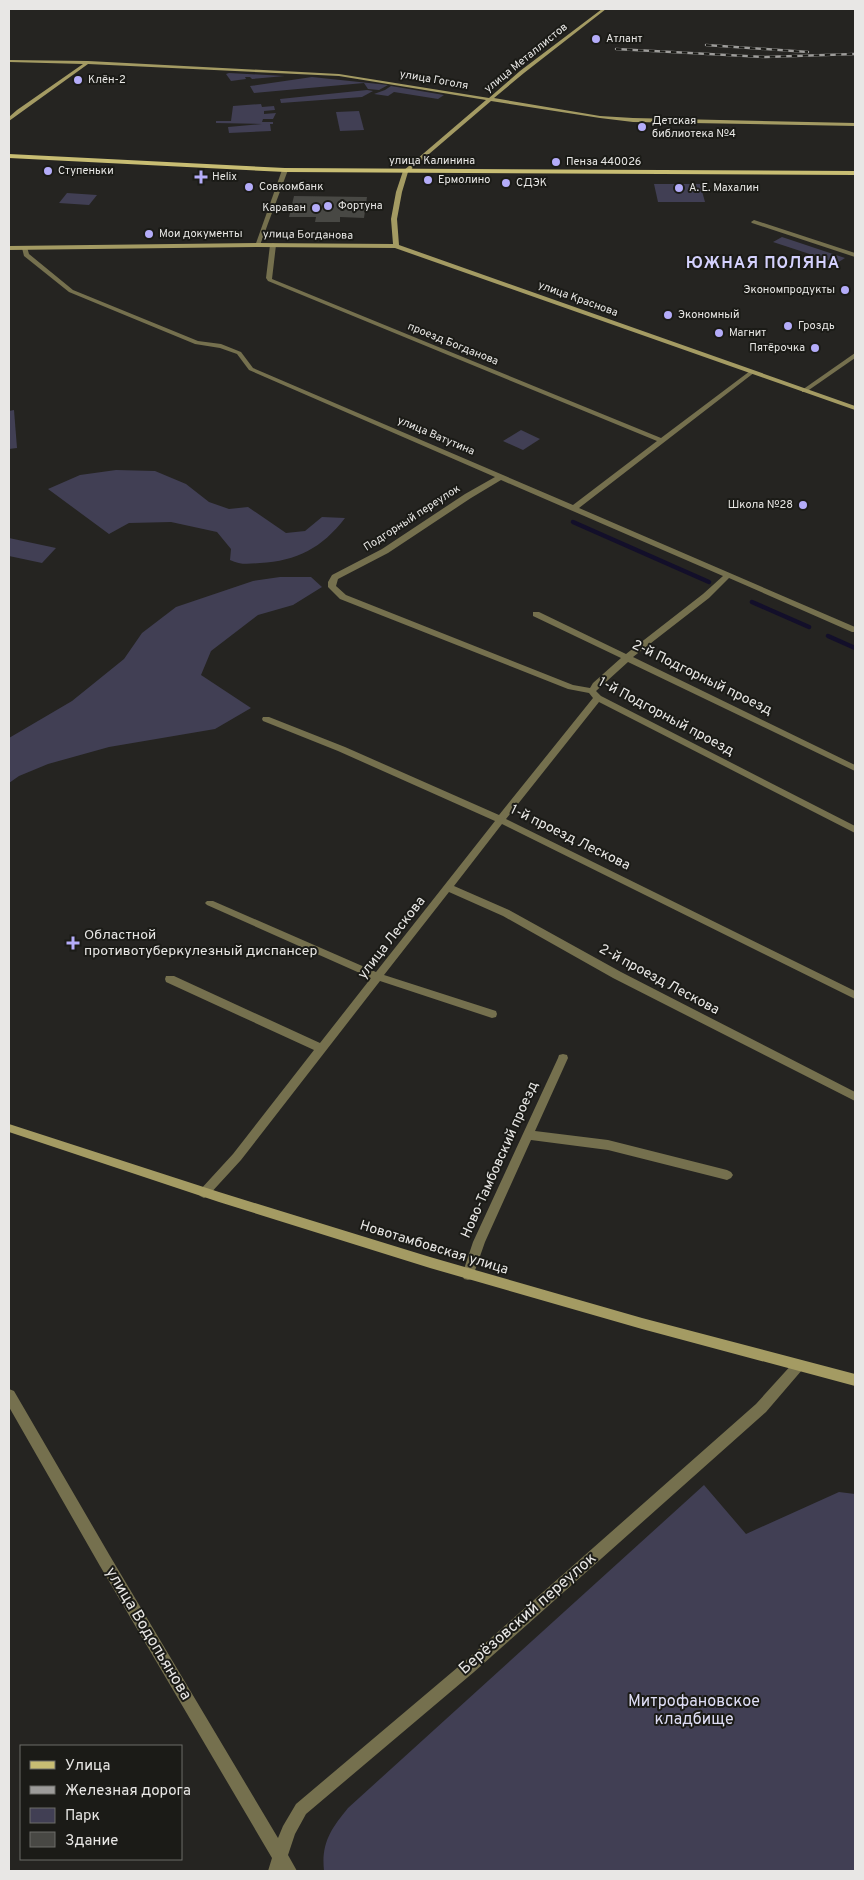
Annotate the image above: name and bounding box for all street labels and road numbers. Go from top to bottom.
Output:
street label: улица Металлистов [481,20,571,96]
street label: улица Гоголя [399,67,469,93]
street label: улица Калинина [389,154,475,168]
street label: улица Богданова [263,227,353,243]
street label: улица Краснова [536,278,620,320]
street label: проезд Богданова [406,319,501,369]
street label: улица Ватутина [395,413,477,459]
street label: Подгорный переулок [361,482,463,554]
street label: 2-й Подгорный проезд [629,637,775,719]
street label: 1-й Подгорный проезд [595,674,737,760]
street label: 1-й проезд Лескова [507,802,633,874]
street label: улица Лескова [354,893,430,983]
street label: 2-й проезд Лескова [596,941,722,1019]
street label: Ново-Тамбовский проезд [458,1079,542,1241]
street label: Новотамбовская улица [358,1217,510,1279]
street label: Берёзовский переулок [455,1549,601,1679]
street label: улица Водопьянова [100,1564,196,1704]

